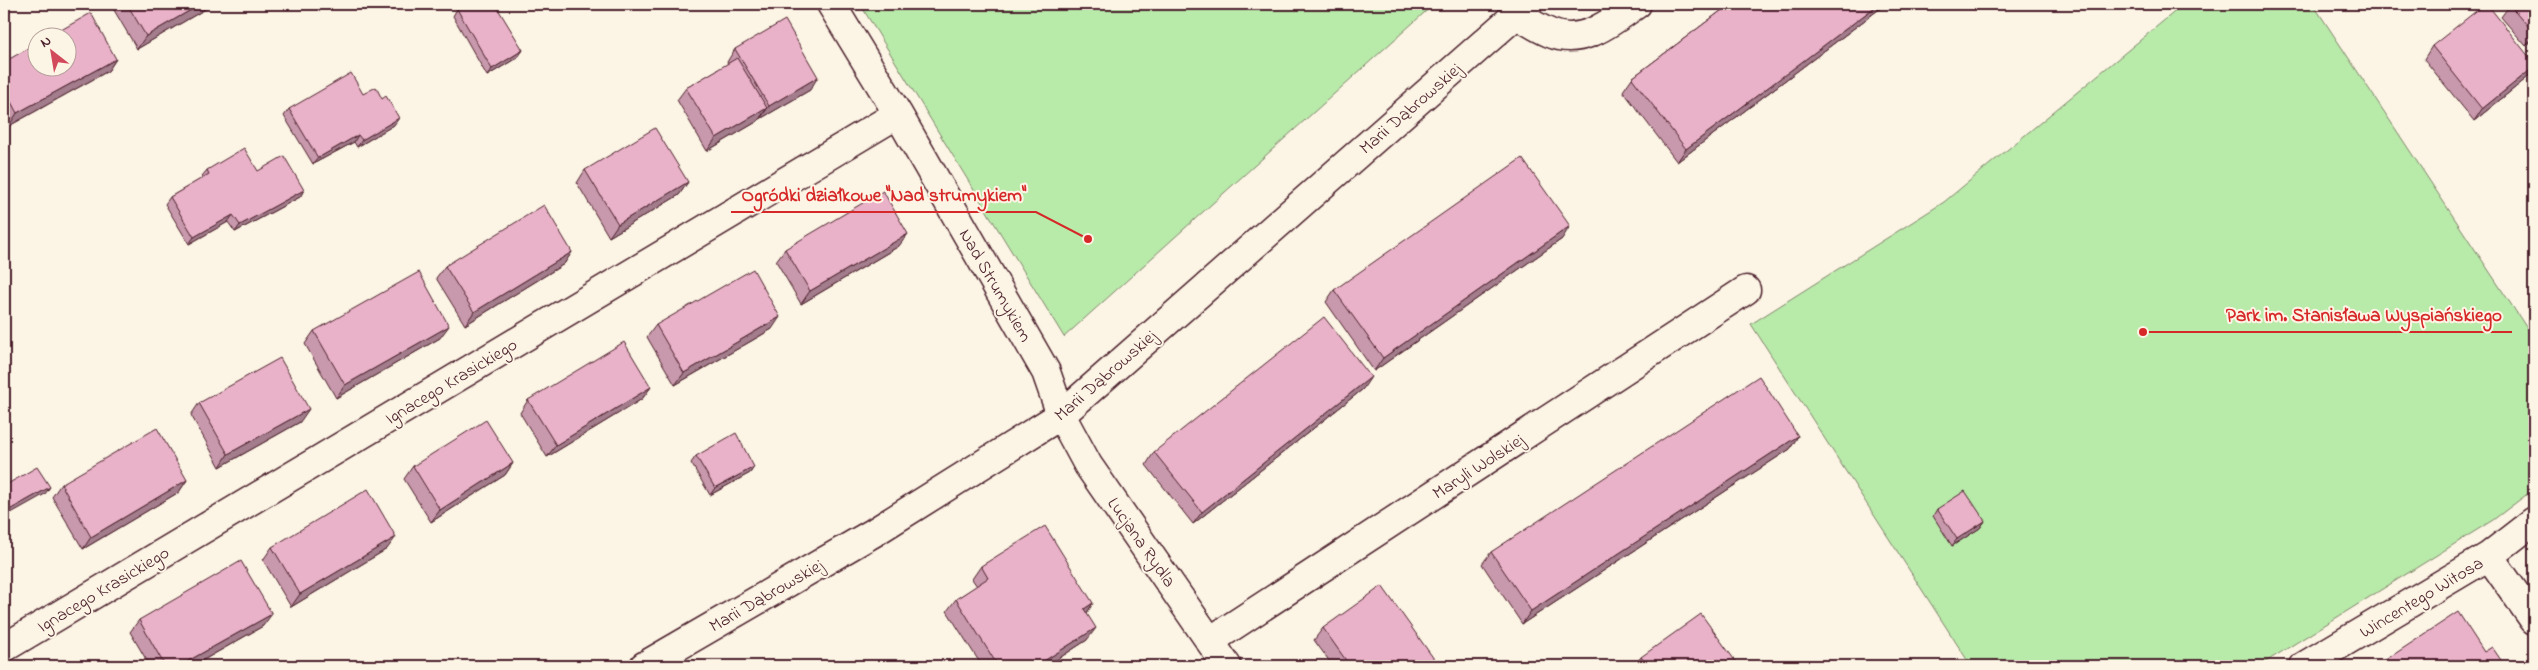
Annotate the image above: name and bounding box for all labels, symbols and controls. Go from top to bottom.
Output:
north arrow [28,28,78,78]
text: N [37,31,56,54]
street label: Marii Dąbrowskiej [1354,57,1469,161]
callout: Ogródki działkowe "Nad strumykiem" [731,178,1036,212]
text: Ogródki działkowe "Nad strumykiem" [741,183,1027,212]
street label: Nad Strumykiem [951,224,1037,348]
callout: Park im. Stanisława Wyspiańskiego [2216,298,2512,332]
text: Park im. Stanisława Wyspiańskiego [2226,303,2502,332]
street label: Marii Dąbrowskiej [1049,324,1164,428]
street label: Ignacego Krasickiego [381,333,524,433]
street label: Maryli Wolskiej [1428,428,1530,507]
street label: Lucjana Rydla [1100,493,1181,593]
street label: Ignacego Krasickiego [33,541,176,641]
street label: Wincentego Witosa [2355,551,2489,647]
street label: Marii Dąbrowskiej [705,553,829,640]

